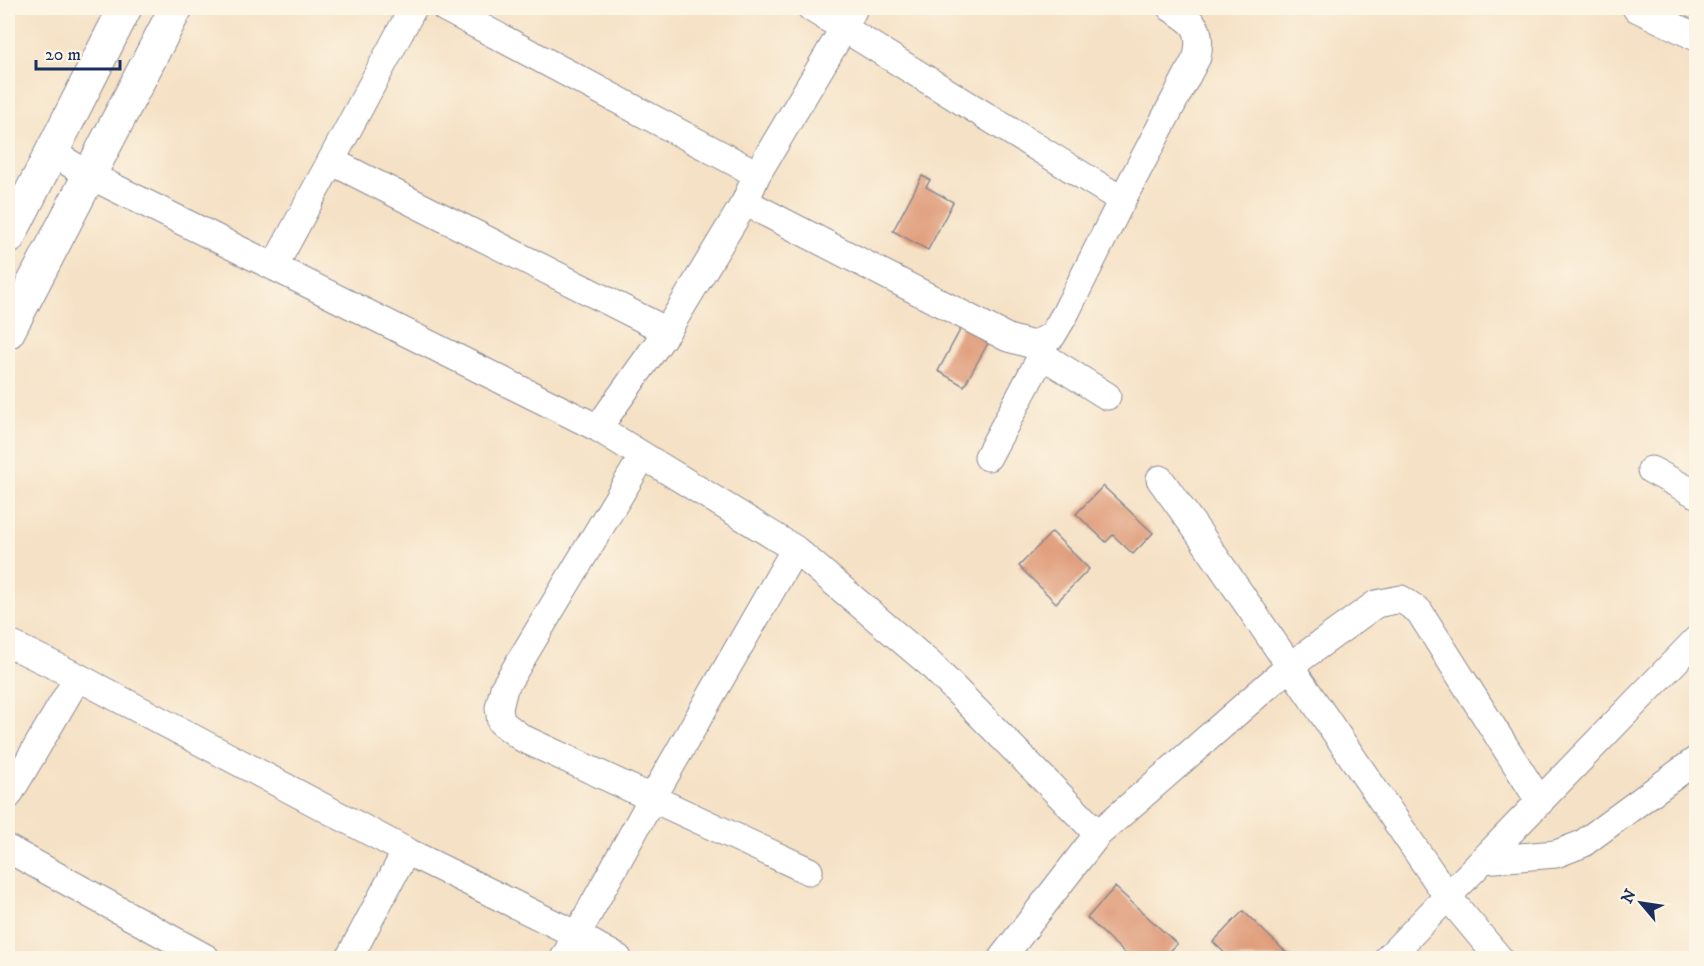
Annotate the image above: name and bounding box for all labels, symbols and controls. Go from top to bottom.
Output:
scale bar [36,33,120,71]
text: 20 m [45,44,81,66]
north arrow [1611,873,1671,933]
text: N [1617,886,1641,907]

